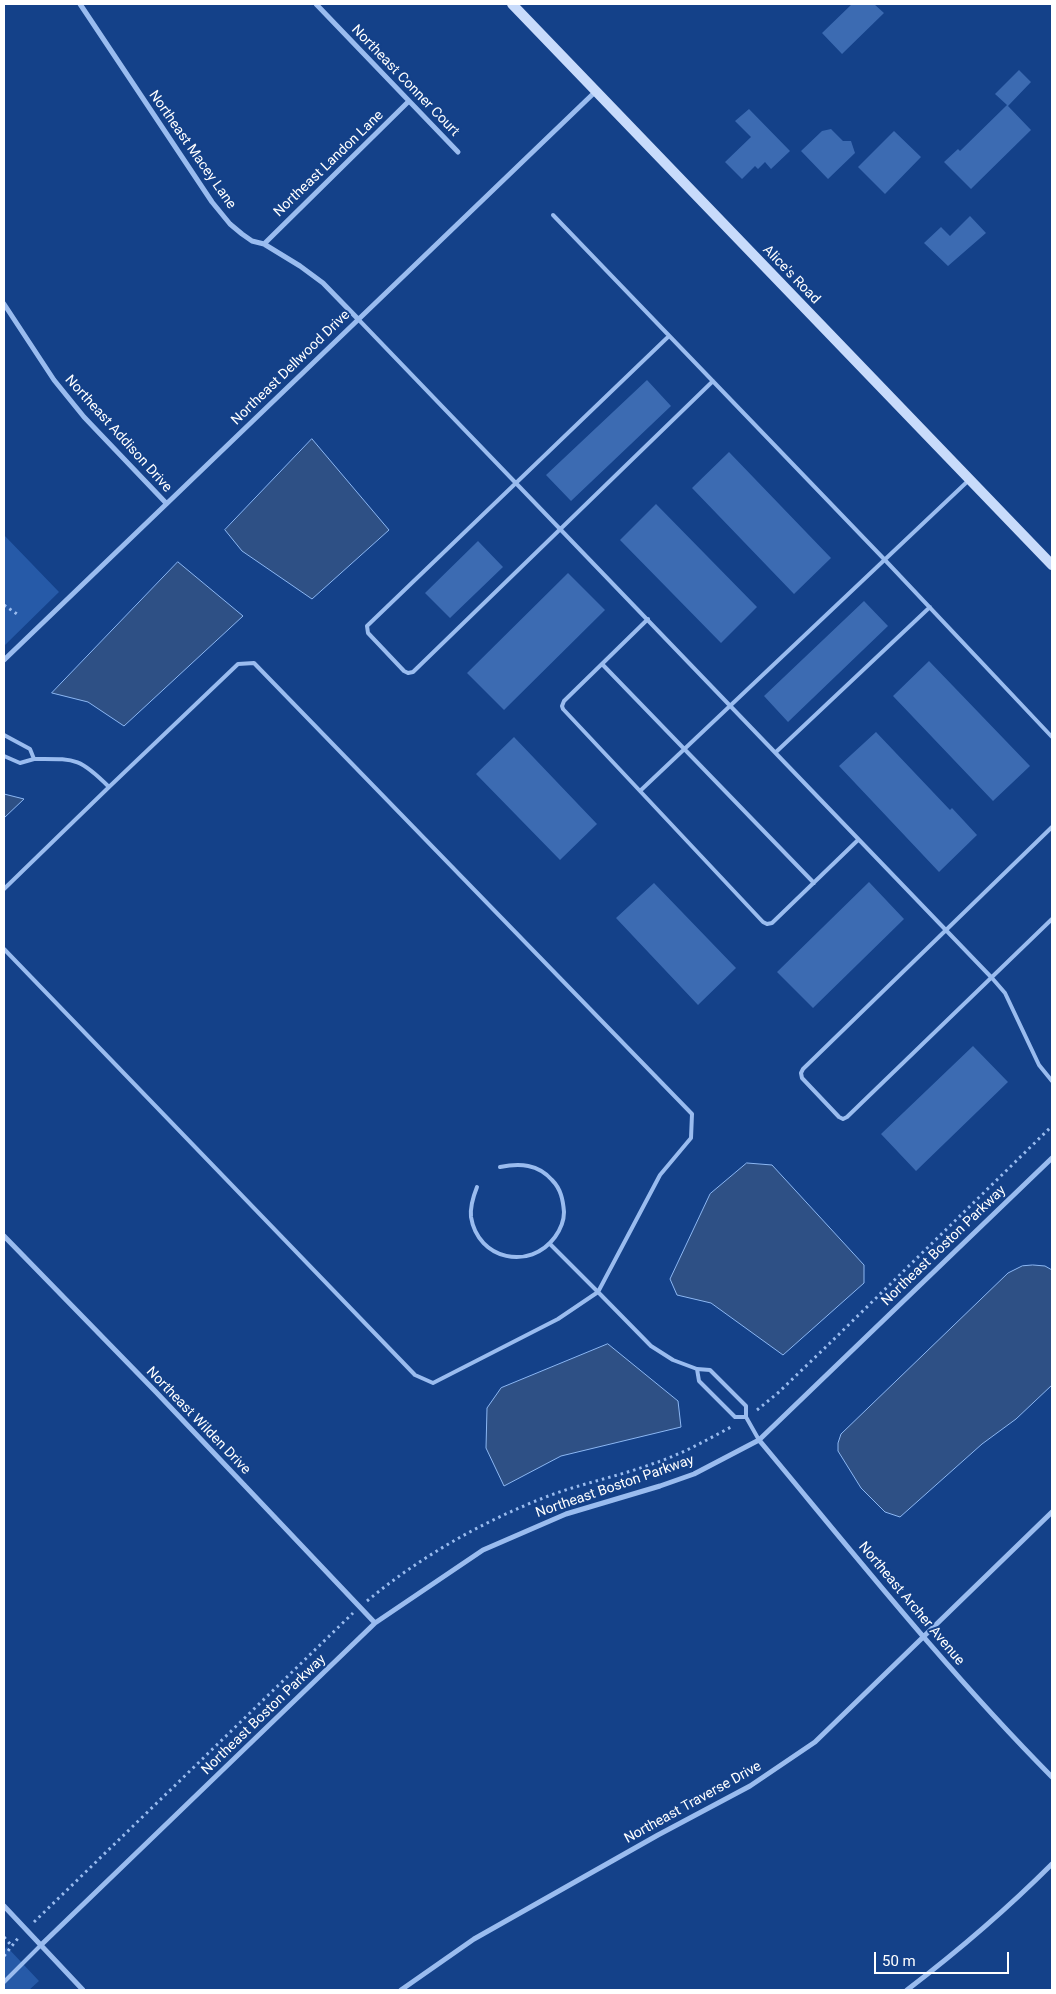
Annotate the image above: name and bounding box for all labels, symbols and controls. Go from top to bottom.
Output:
street label: Northeast Conner Court [347,22,463,140]
street label: Northeast Macey Lane [145,88,239,212]
street label: Northeast Landon Lane [271,107,387,221]
street label: Alice's Road [759,242,823,308]
street label: Northeast Dellwood Drive [228,307,354,429]
street label: Northeast Addison Drive [61,372,175,496]
street label: Northeast Boston Parkway [878,1182,1010,1310]
street label: Northeast Wilden Drive [142,1364,254,1478]
street label: Northeast Boston Parkway [534,1452,696,1522]
street label: Northeast Archer Avenue [854,1539,968,1669]
street label: Northeast Boston Parkway [198,1651,330,1779]
street label: Northeast Traverse Drive [622,1758,764,1848]
scale bar [876,1942,1011,1974]
text: 50 m [882,1952,916,1970]

